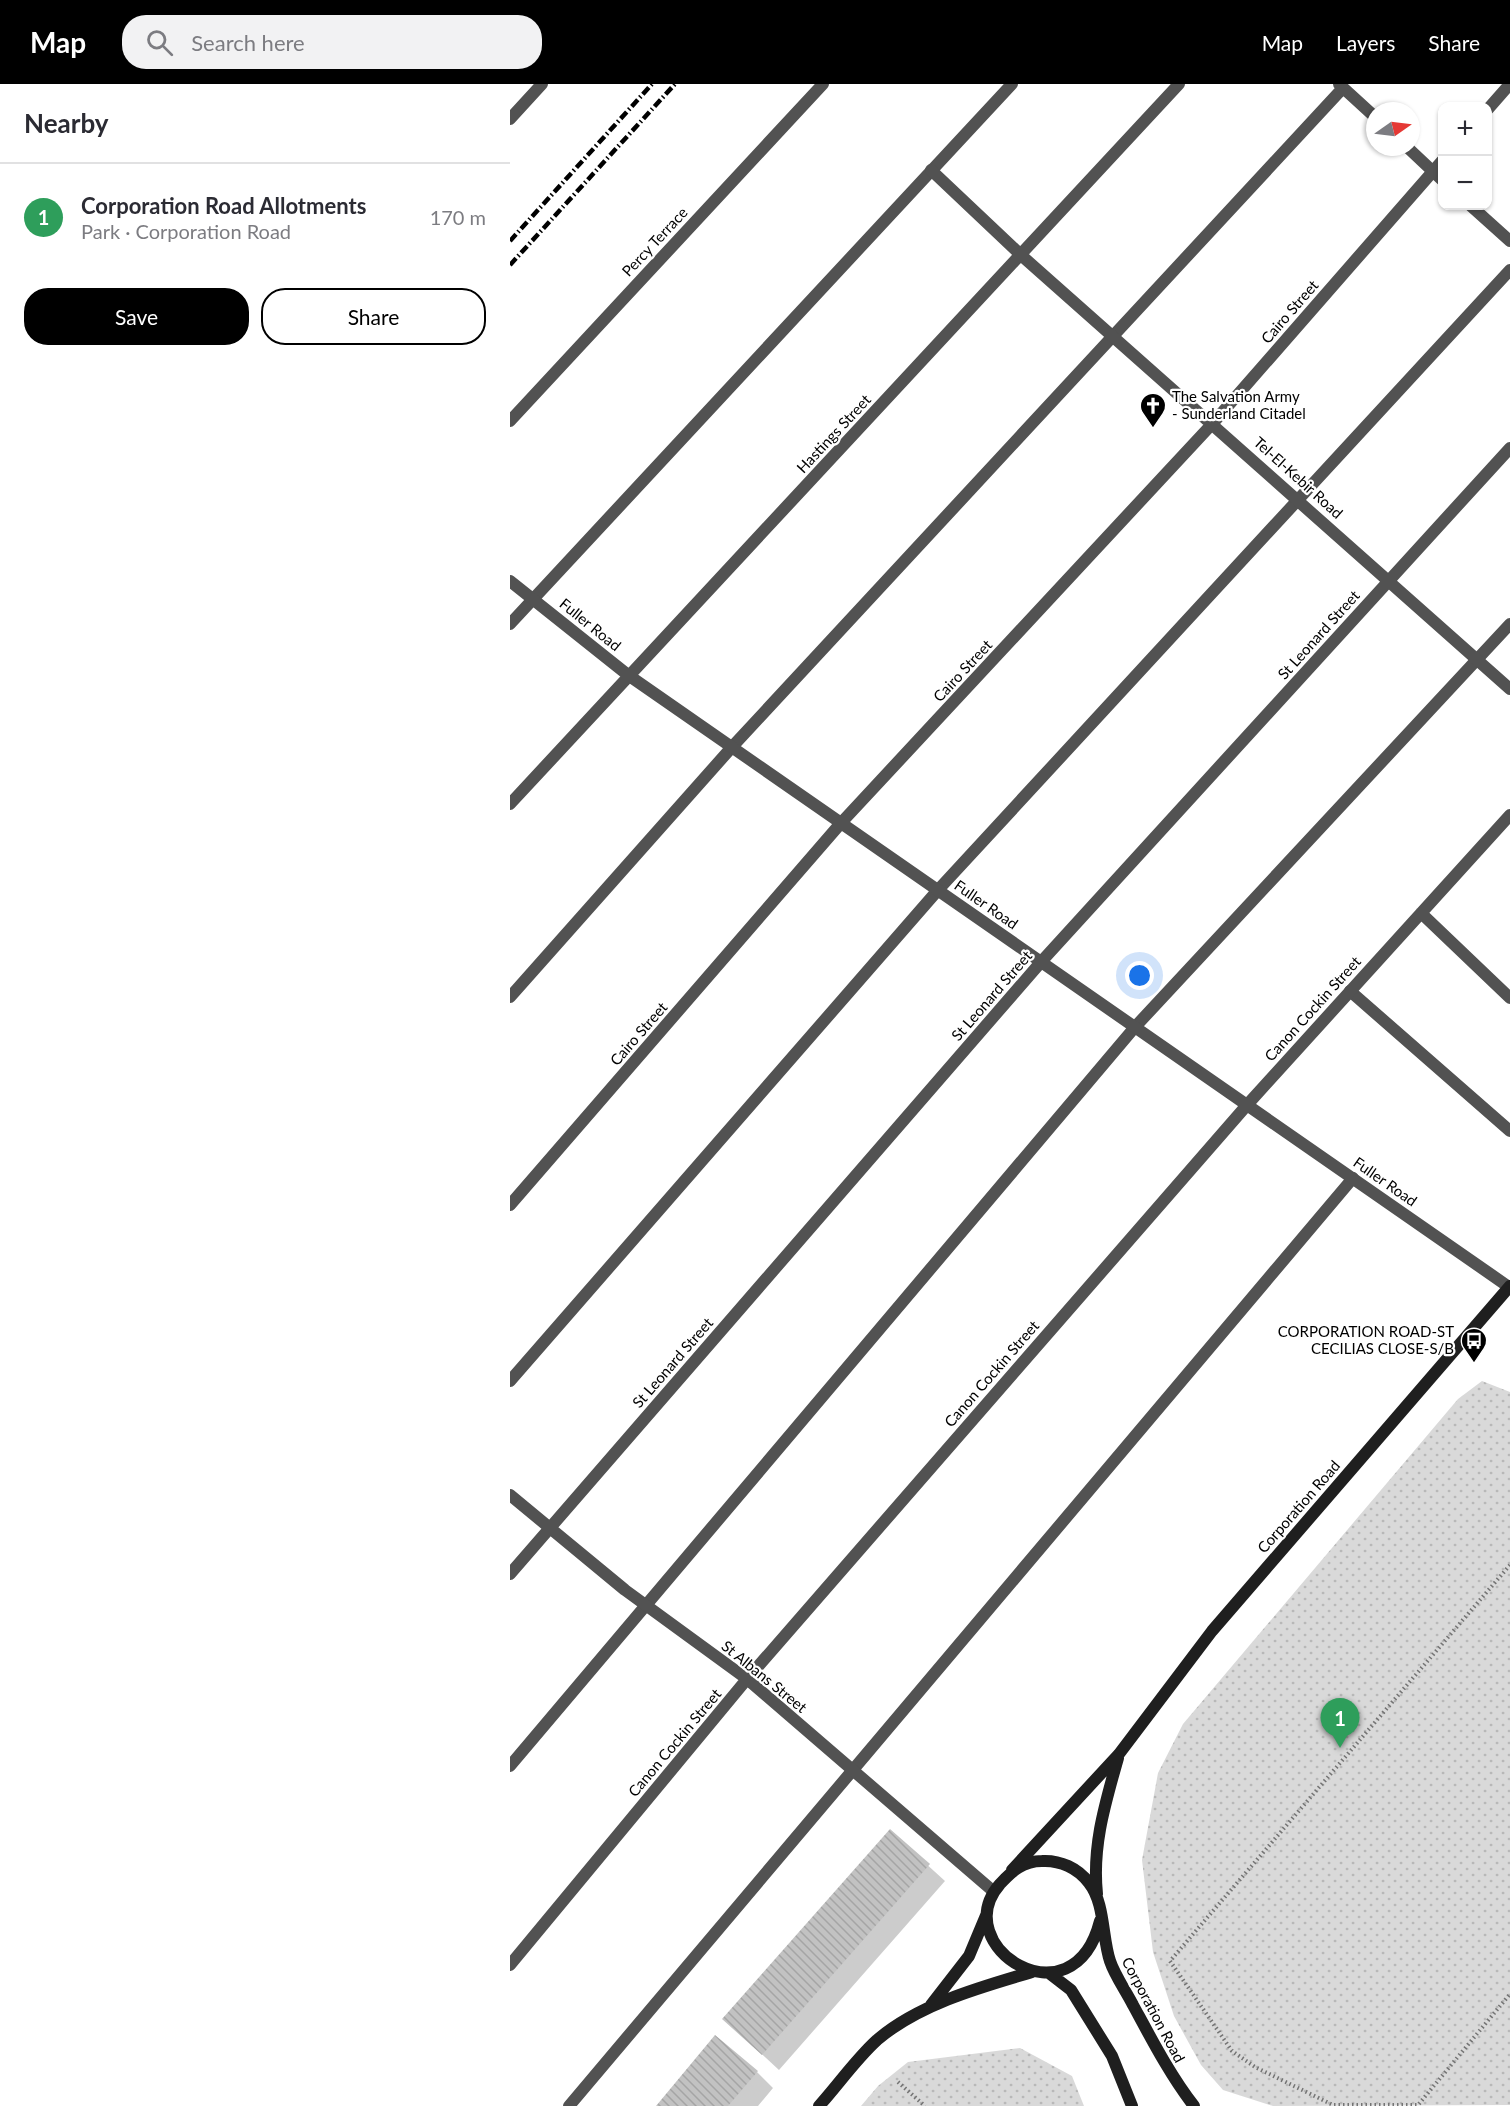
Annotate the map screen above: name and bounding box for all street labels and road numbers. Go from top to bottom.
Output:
street label: Percy Terrace [618,203,691,280]
street label: Cairo Street [1257,276,1322,347]
street label: Hastings Street [792,390,875,476]
street label: Tel-El-Kebir Road [1251,433,1347,522]
street label: St Leonard Street [1274,586,1363,682]
street label: Fuller Road [556,594,625,654]
street label: Cairo Street [929,635,996,705]
street label: Fuller Road [951,876,1022,933]
street label: St Leonard Street [947,946,1036,1044]
street label: Canon Cockin Street [1260,952,1365,1065]
street label: Cairo Street [606,998,671,1069]
street label: Fuller Road [1350,1153,1421,1210]
street label: St Leonard Street [628,1313,717,1411]
street label: Canon Cockin Street [940,1316,1043,1430]
street label: Corporation Road [1253,1456,1343,1556]
street label: St Albans Street [718,1636,811,1716]
street label: Canon Cockin Street [624,1684,725,1800]
street label: Corporation Road [1119,1954,1189,2065]

